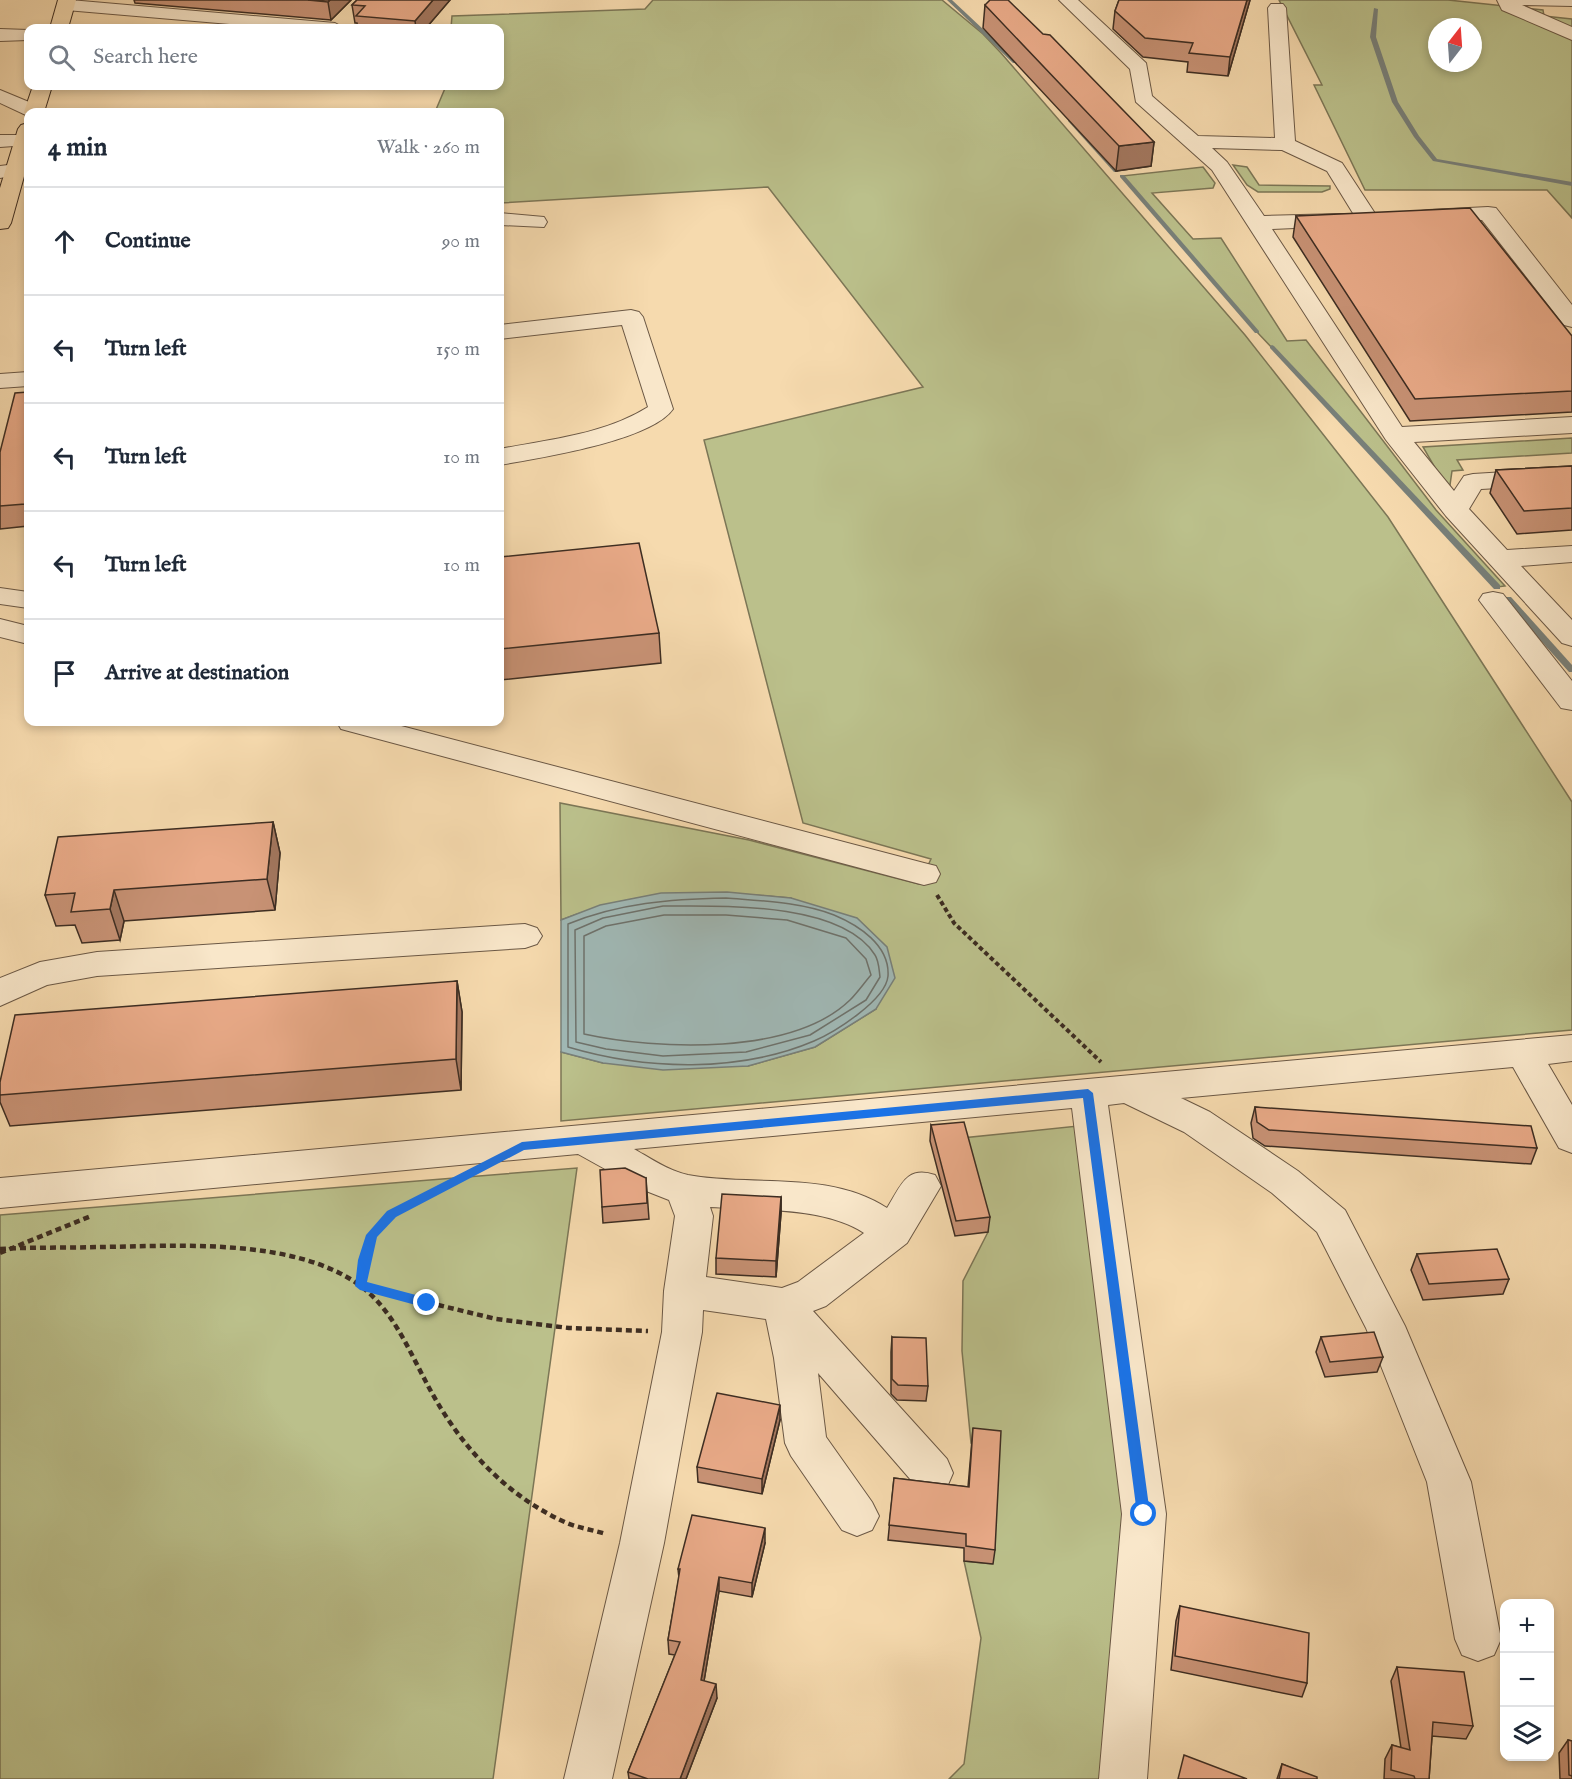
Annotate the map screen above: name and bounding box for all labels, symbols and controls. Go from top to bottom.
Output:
north arrow [1428,18,1482,72]
search box [24,24,504,90]
icon: search [45,41,78,74]
text: Search here [93,43,198,71]
text: 4 min [48,131,107,164]
text: Walk · 260 m [377,135,480,160]
icon: ahead [48,225,81,258]
text: Continue [105,227,191,255]
text: 90 m [442,229,480,254]
icon: left [48,333,81,366]
text: Turn left [105,335,187,363]
text: 150 m [436,337,480,362]
icon: left [48,441,81,474]
text: Turn left [105,443,187,471]
text: 10 m [443,445,480,470]
icon: left [48,549,81,582]
text: Turn left [105,551,187,579]
text: 10 m [443,553,480,578]
icon: arrive [48,657,81,690]
text: Arrive at destination [105,659,289,687]
route end [413,1289,439,1315]
route start [1130,1500,1156,1526]
map controls [1500,1599,1554,1761]
button: + [1500,1599,1554,1653]
button: − [1500,1653,1554,1707]
button: layers [1500,1707,1554,1761]

